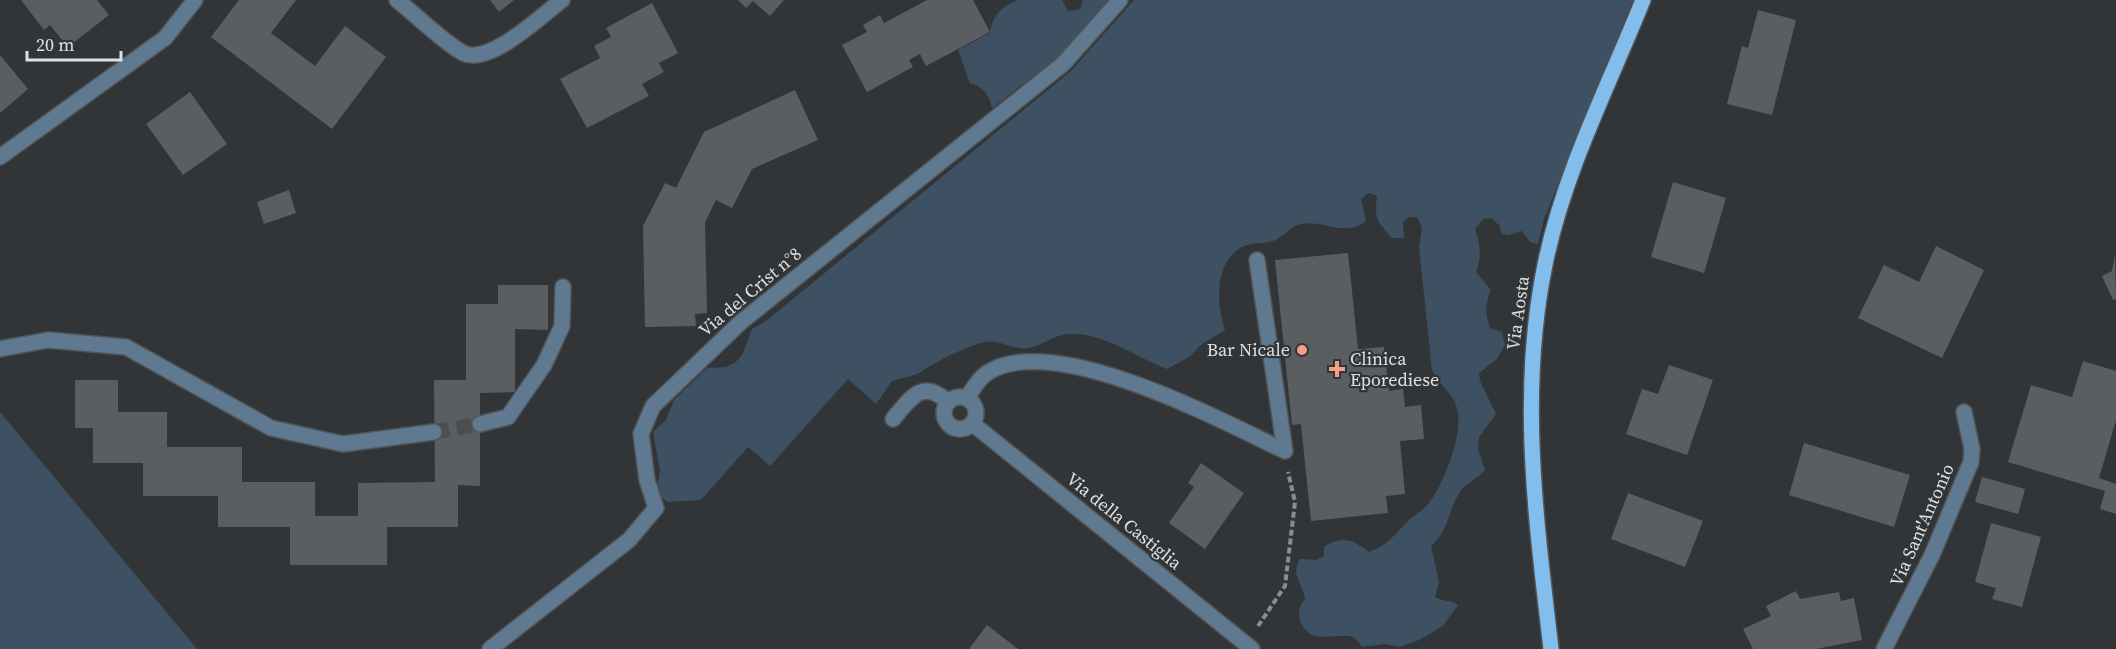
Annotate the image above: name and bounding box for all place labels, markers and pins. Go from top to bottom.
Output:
place label: Bar Nicale [1207,337,1290,362]
marker: Bar Nicale [1295,343,1309,357]
place label: Clinica Eporediese [1350,346,1439,392]
marker: Clinica Eporediese [1328,360,1346,378]

